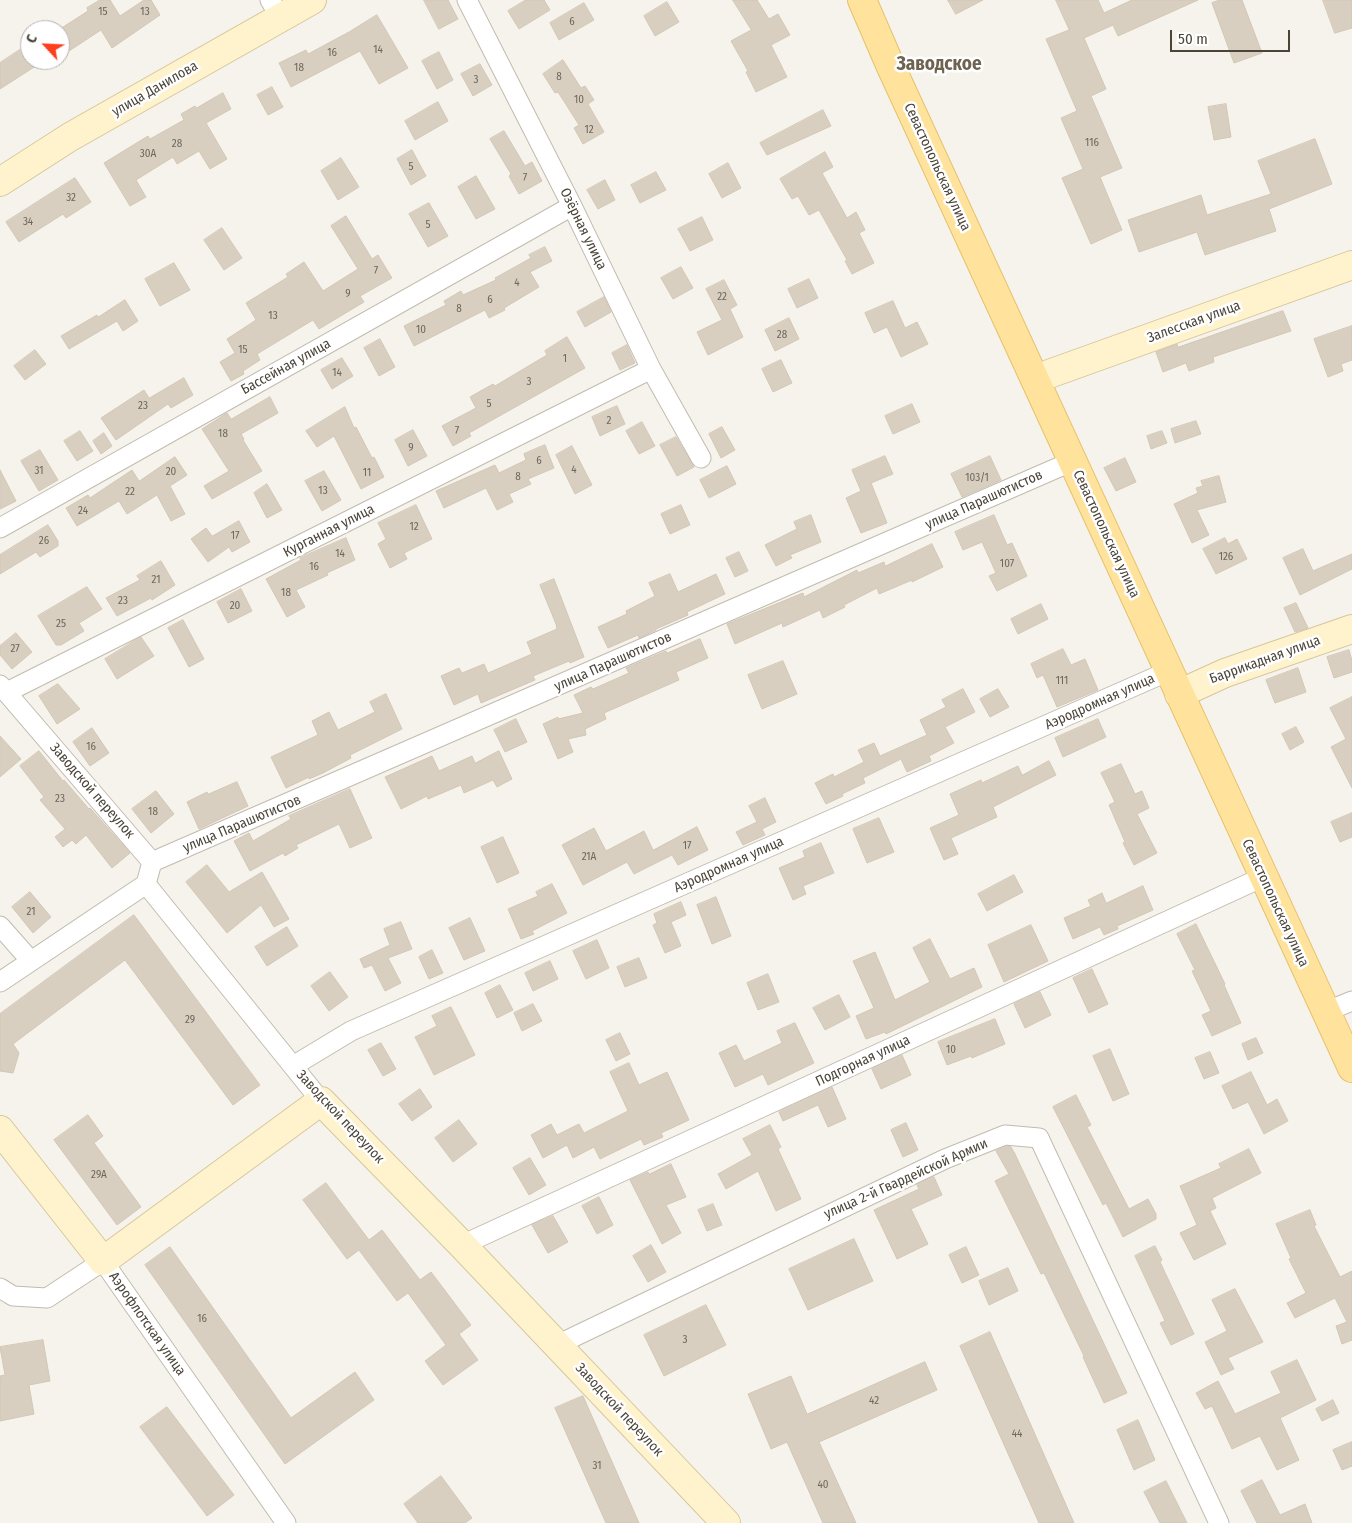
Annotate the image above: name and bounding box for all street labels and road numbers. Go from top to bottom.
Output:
street label: улица Данилова [109,58,201,120]
street label: Севастопольская улица [900,100,974,234]
street label: Озёрная улица [556,185,610,273]
street label: Залесская улица [1145,297,1243,347]
street label: Бассейная улица [238,335,334,399]
street label: улица Парашютистов [923,467,1045,533]
street label: Севастопольская улица [1069,467,1143,601]
street label: Курганная улица [281,501,377,561]
street label: улица Парашютистов [552,629,674,695]
street label: Баррикадная улица [1207,632,1323,688]
street label: Аэродромная улица [1043,670,1157,734]
street label: Заводской переулок [46,740,138,842]
street label: улица Парашютистов [181,792,303,856]
street label: Аэродромная улица [672,833,786,897]
street label: Севастопольская улица [1238,836,1312,970]
street label: Подгорная улица [813,1032,913,1090]
street label: Заводской переулок [293,1067,387,1167]
street label: улица 2-й Гвардейской Армии [822,1135,990,1223]
street label: Аэрофлотская улица [105,1269,189,1379]
street label: Заводской переулок [572,1360,666,1460]

